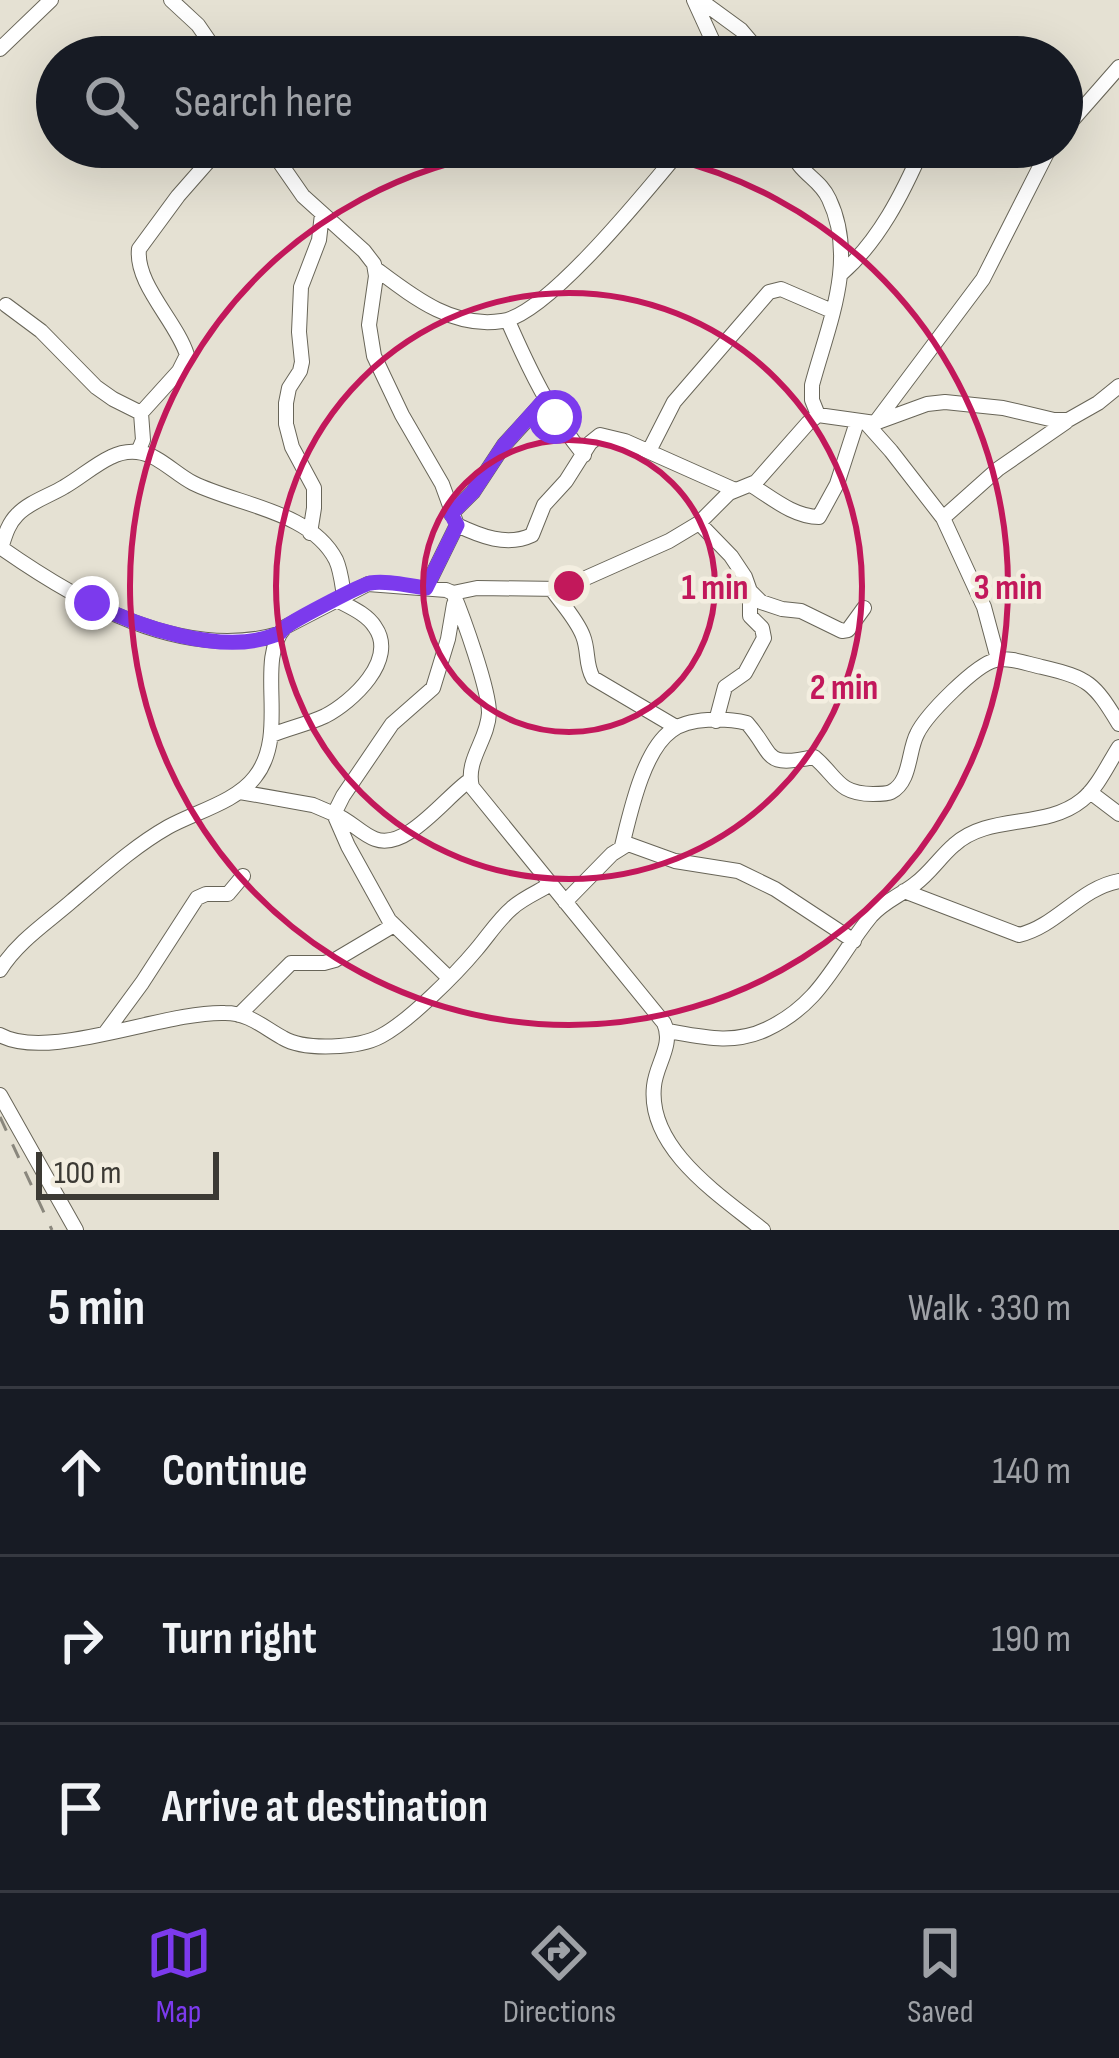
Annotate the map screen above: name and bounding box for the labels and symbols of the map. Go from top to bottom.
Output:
route start [528,390,582,444]
centre of rings [548,565,590,607]
text: 1 min [682,567,748,610]
text: 3 min [974,567,1042,610]
route end [65,576,119,630]
text: 2 min [810,667,878,710]
scale bar [36,1146,219,1199]

